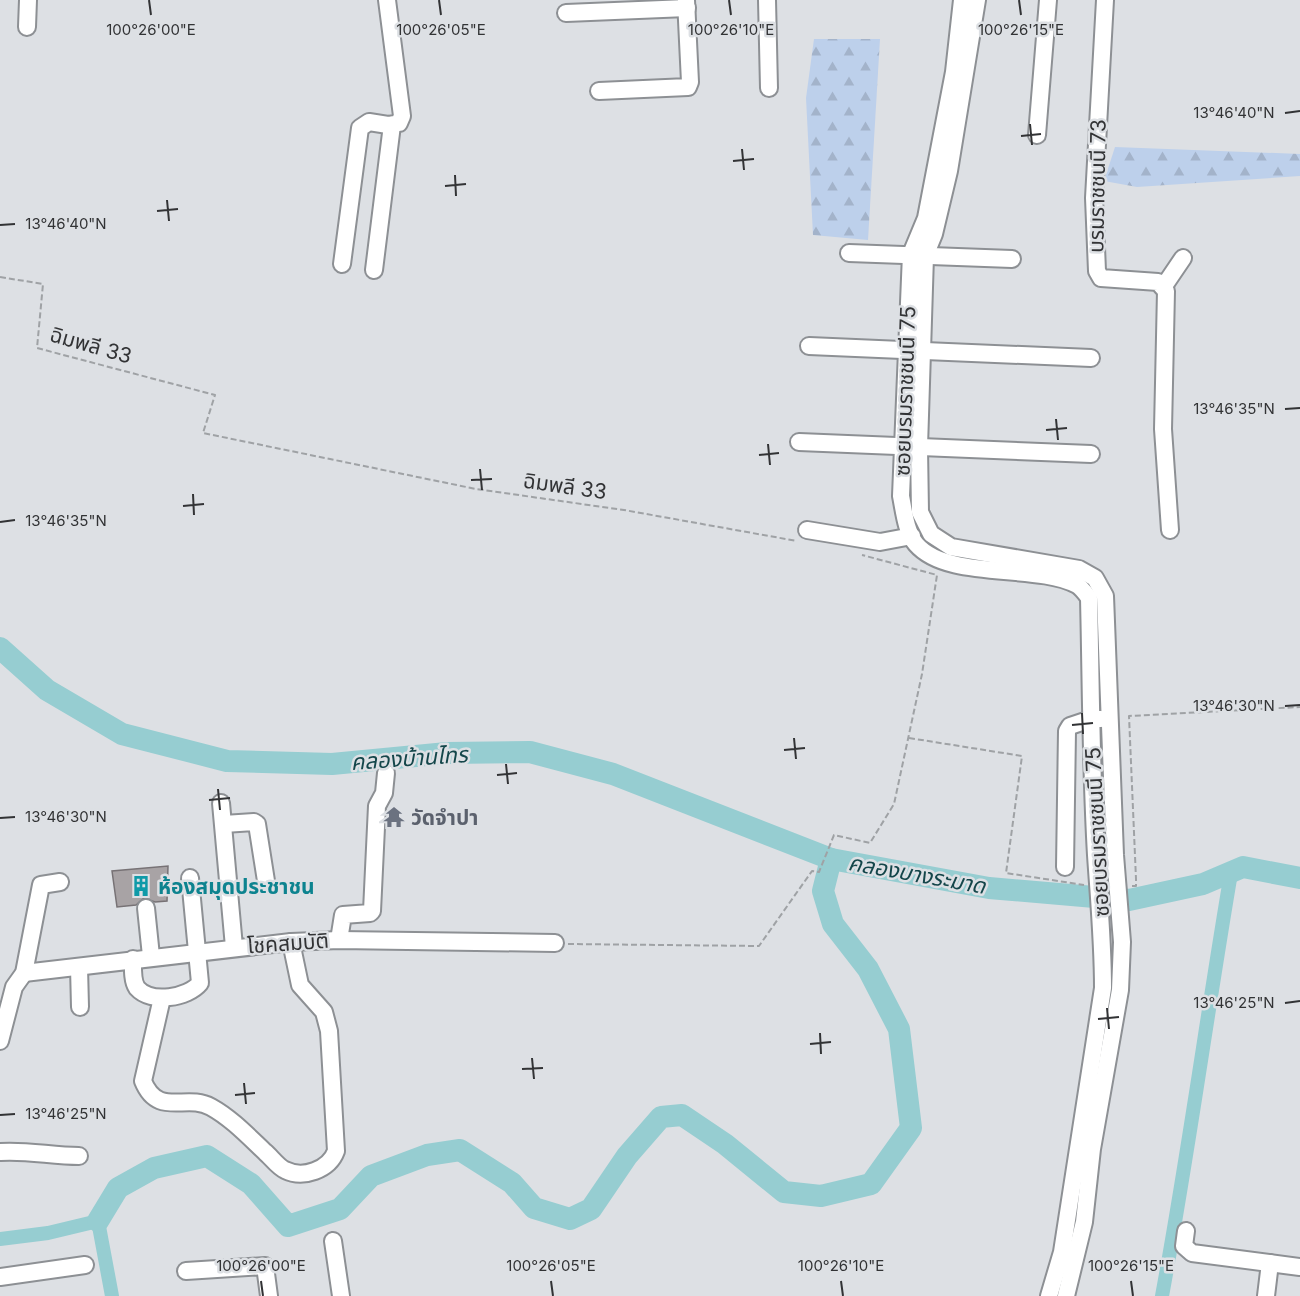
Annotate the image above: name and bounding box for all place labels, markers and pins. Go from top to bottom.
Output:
temple icon: วัดจำปา [382,805,406,829]
place label: วัดจำปา [411,805,478,830]
building icon: ห้องสมุดประชาชน [129,874,153,898]
place label: ห้องสมุดประชาชน [158,874,315,900]

